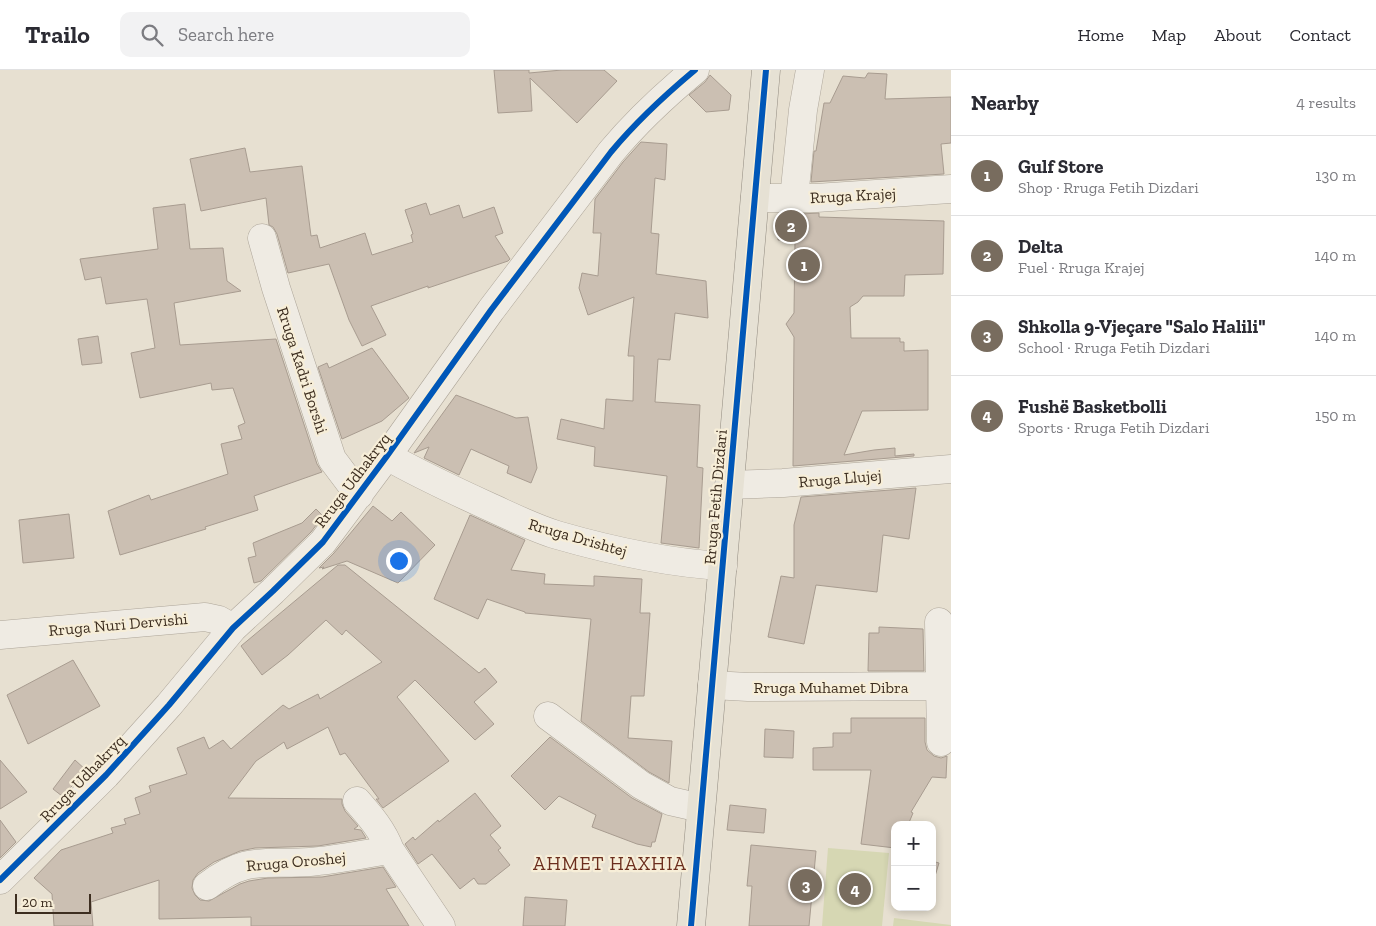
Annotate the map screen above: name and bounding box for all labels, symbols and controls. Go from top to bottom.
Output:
search box [120,12,470,57]
text: Trailo [25,20,90,49]
icon: search [138,21,166,49]
text: Search here [178,23,274,46]
text: Home [1077,24,1124,46]
text: Map [1152,24,1186,46]
text: About [1214,24,1261,46]
text: Contact [1289,24,1351,46]
text: Nearby [971,90,1039,115]
text: 4 results [1296,93,1356,112]
text: Gulf Store [1018,155,1103,178]
text: 1 [984,166,990,185]
text: 130 m [1315,166,1356,185]
text: Shop · Rruga Fetih Dizdari [1018,178,1199,197]
street label: Rruga Krajej [810,184,896,207]
pin: 2 [775,207,807,245]
text: Delta [1018,235,1063,258]
pin: 1 [788,246,820,284]
text: 2 [983,246,991,265]
text: 140 m [1315,246,1356,265]
text: Fuel · Rruga Krajej [1018,258,1144,277]
street label: Rruga Kadri Borshi [273,304,332,437]
text: Shkolla 9-Vjeçare "Salo Halili" [1018,315,1266,338]
text: 3 [983,326,991,345]
text: 140 m [1315,326,1356,345]
text: School · Rruga Fetih Dizdari [1018,338,1210,357]
text: Fushë Basketbolli [1018,395,1167,418]
text: 4 [982,406,992,425]
text: 150 m [1315,406,1356,425]
text: Sports · Rruga Fetih Dizdari [1018,418,1210,437]
street label: Rruga Fetih Dizdari [700,428,731,565]
street label: Rruga Udhakryq [311,429,394,531]
street label: Rruga Llujej [798,465,882,492]
street label: Rruga Drishtej [526,514,629,561]
your location [386,548,412,574]
street label: Rruga Nuri Dervishi [48,609,189,640]
street label: Rruga Muhamet Dibra [754,678,909,697]
street label: Rruga Udhakryq [36,731,129,826]
map controls [891,821,936,911]
button: + [891,821,936,866]
street label: Rruga Oroshej [245,848,347,875]
district label: AHMET HAXHIA [533,852,687,875]
pin: 3 [790,866,822,904]
button: − [891,866,936,911]
pin: 4 [839,870,871,908]
scale bar [15,891,91,914]
text: 20 m [22,894,53,911]

